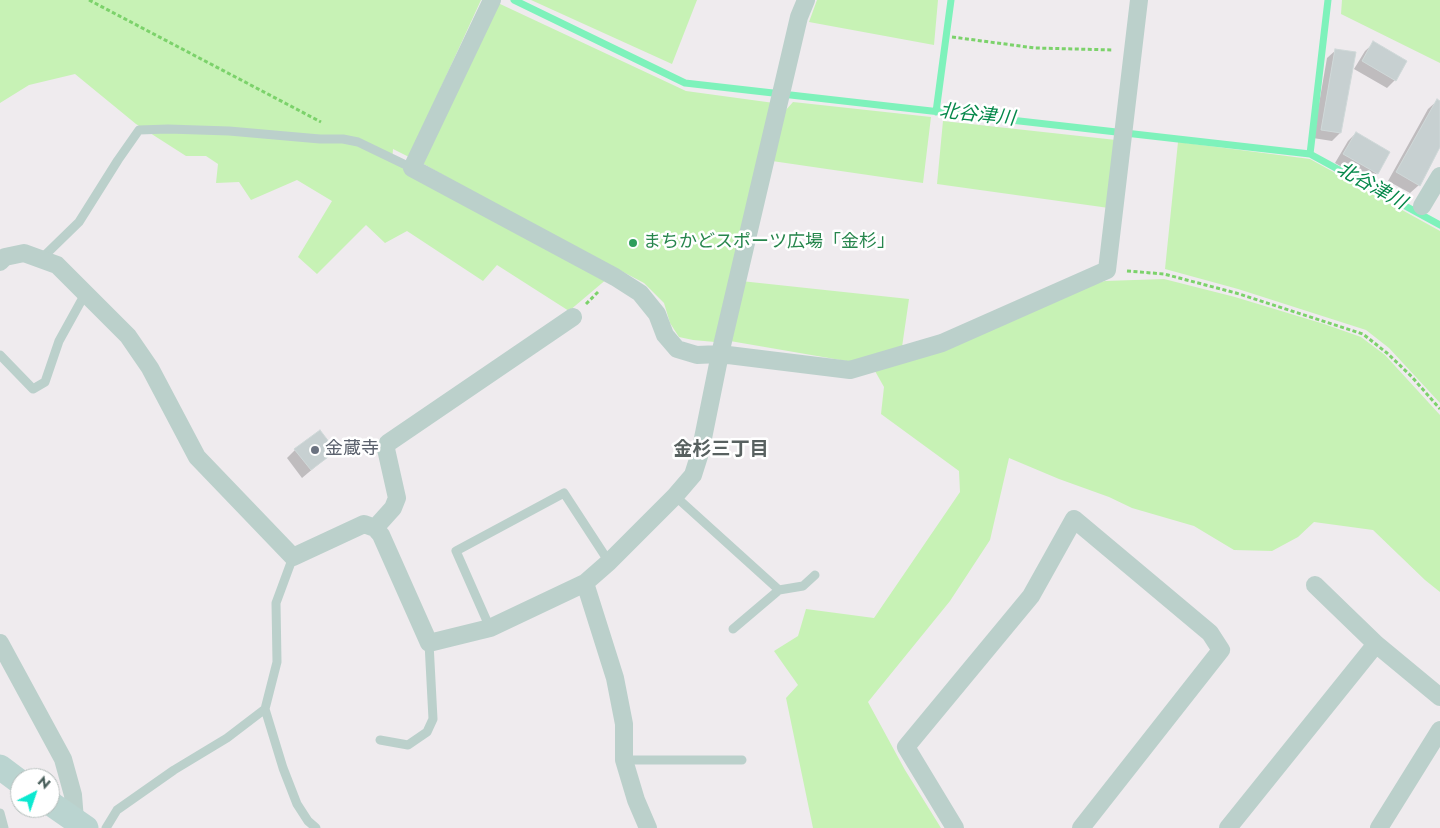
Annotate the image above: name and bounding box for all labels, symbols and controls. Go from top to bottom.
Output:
water label: 北谷津川 [938,101,1016,131]
water label: 北谷津川 [1332,159,1410,215]
place label: まちかどスポーツ広場「金杉」 [643,232,895,254]
marker: まちかどスポーツ広場「金杉」 [627,237,639,249]
place label: 金蔵寺 [325,439,379,461]
district label: 金杉三丁目 [674,439,768,461]
marker: 金蔵寺 [309,444,321,456]
north arrow [10,768,60,818]
text: N [33,771,55,794]

